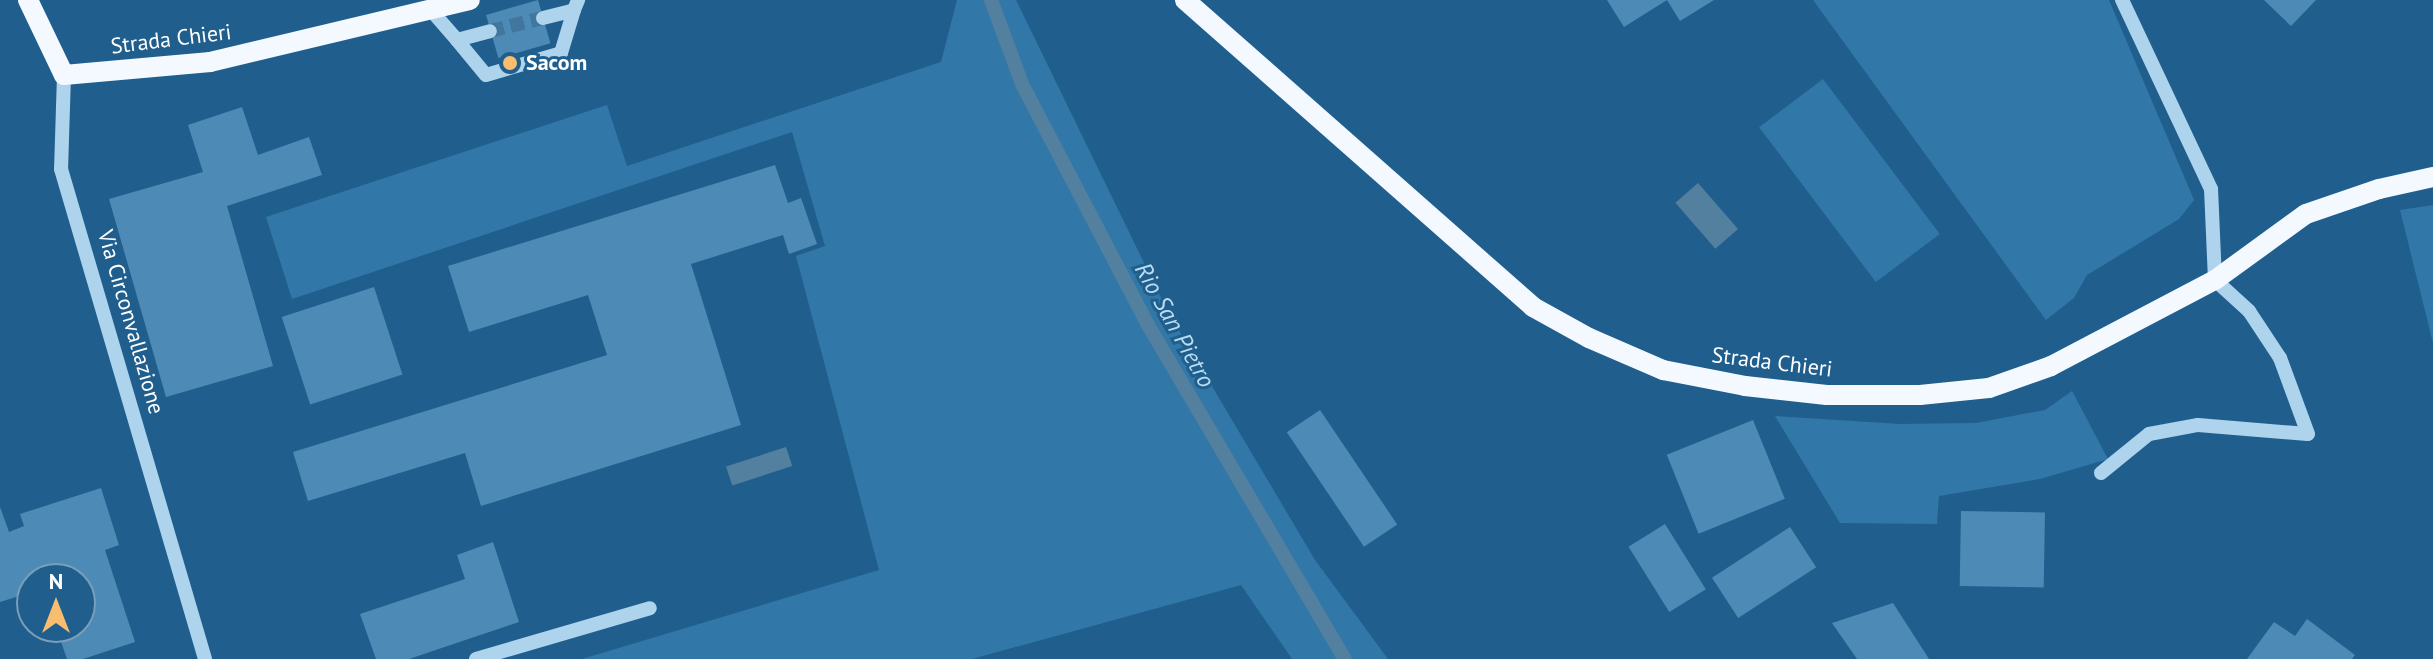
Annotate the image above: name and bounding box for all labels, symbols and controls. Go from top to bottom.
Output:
street label: Strada Chieri [109,19,233,59]
place label: Sacom [526,50,587,76]
marker: Sacom [501,54,519,72]
street label: Via Circonvallazione [92,227,170,417]
water label: Rio San Pietro [1129,258,1221,392]
street label: Strada Chieri [1710,342,1834,382]
north arrow [16,563,96,643]
text: N [49,567,63,595]

